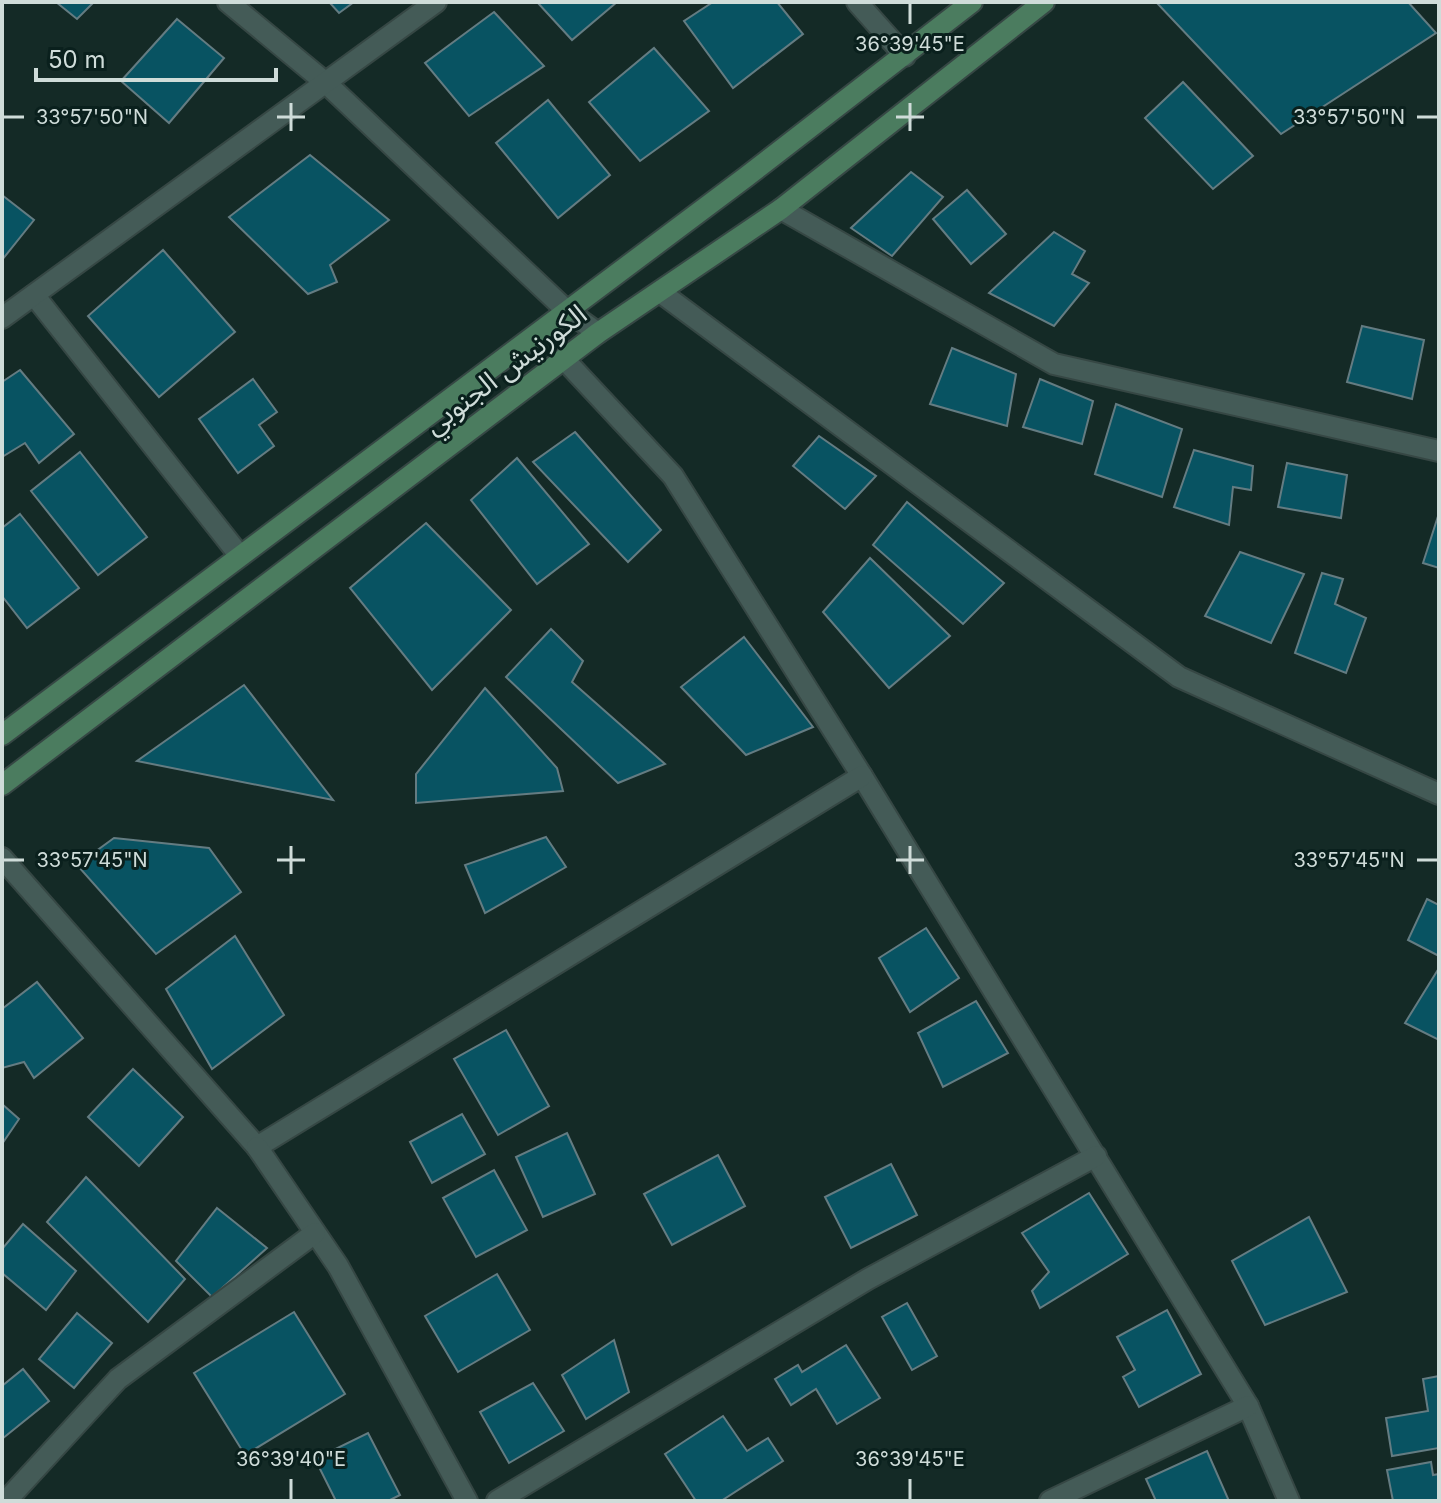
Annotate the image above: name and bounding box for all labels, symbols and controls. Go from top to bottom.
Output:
scale bar [36,32,276,82]
text: 36°39'45"E [855,32,965,56]
text: 50 m [48,45,106,74]
text: 33°57'50"N [36,105,148,129]
text: 33°57'50"N [1293,105,1405,129]
street label: الكورنيش الجنوبي [417,297,596,445]
text: 33°57'45"N [36,848,148,872]
text: 33°57'45"N [1293,848,1405,872]
text: 36°39'40"E [236,1447,346,1471]
text: 36°39'45"E [855,1447,965,1471]

